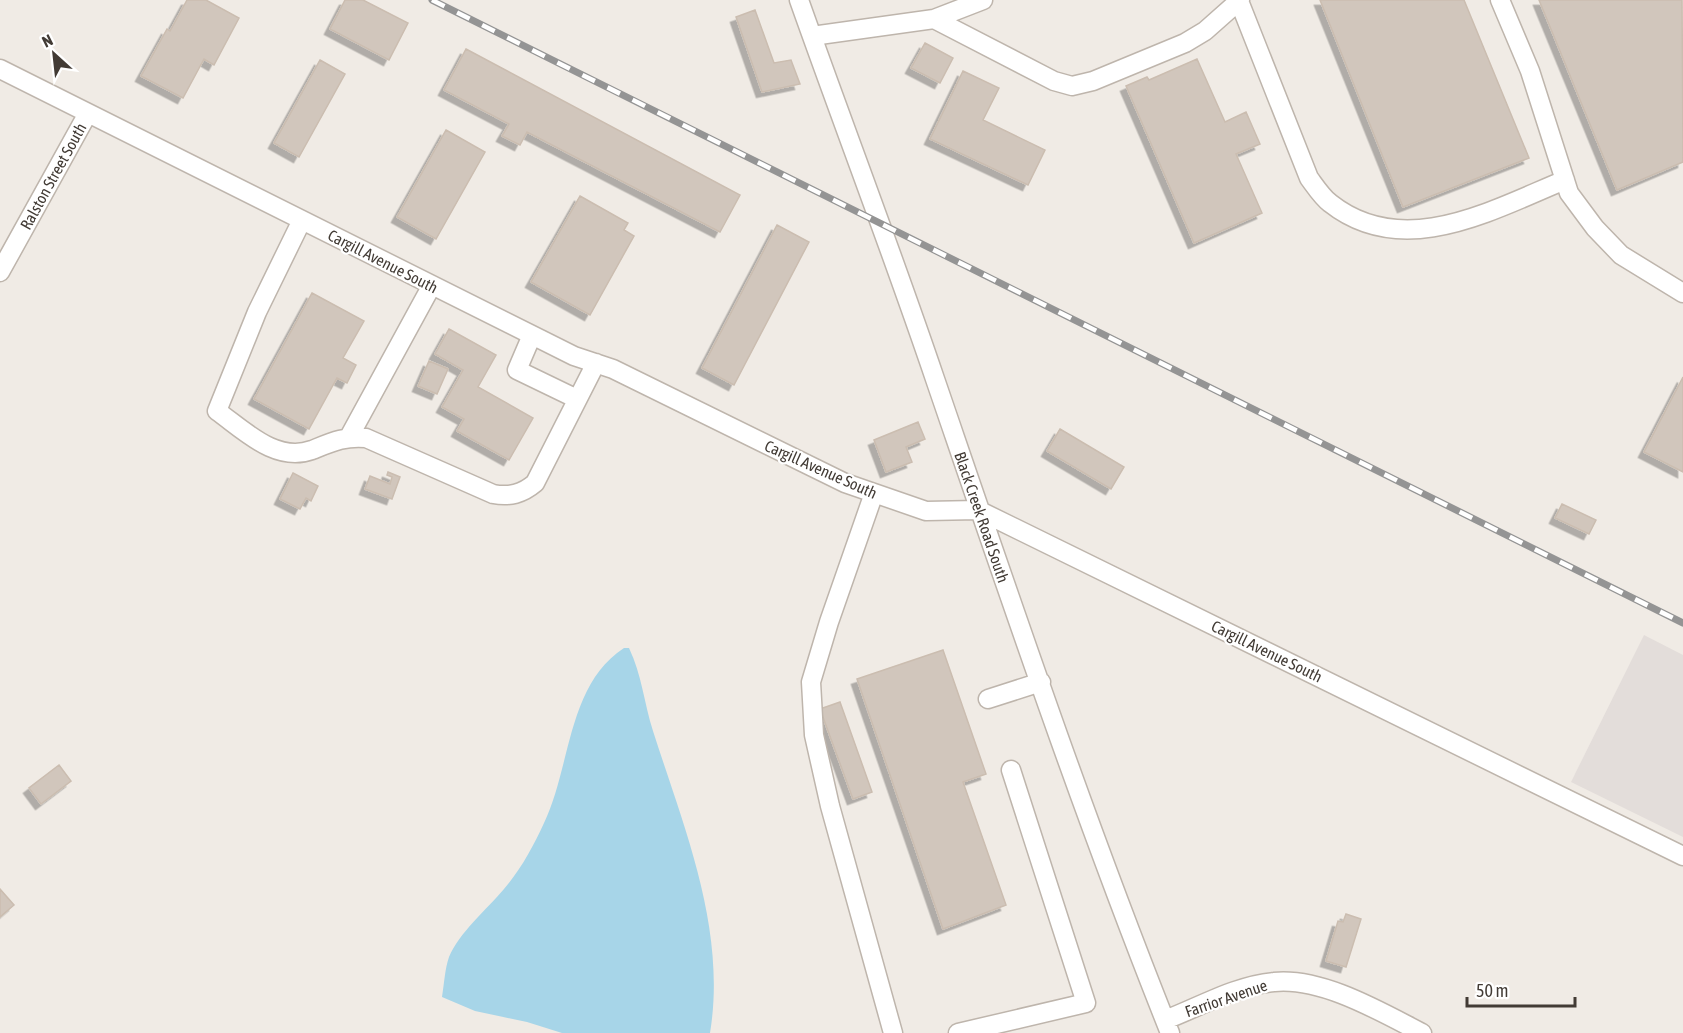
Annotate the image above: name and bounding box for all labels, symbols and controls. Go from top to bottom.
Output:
north arrow [24,24,84,84]
text: N [39,30,55,51]
street label: Ralston Street South [16,120,90,232]
street label: Cargill Avenue South [325,226,441,297]
street label: Cargill Avenue South [762,436,880,503]
street label: Black Creek Road South [951,449,1013,585]
street label: Cargill Avenue South [1208,616,1325,686]
scale bar [1467,970,1575,1008]
street label: Farrior Avenue [1183,976,1269,1020]
text: 50 m [1476,980,1508,1001]

